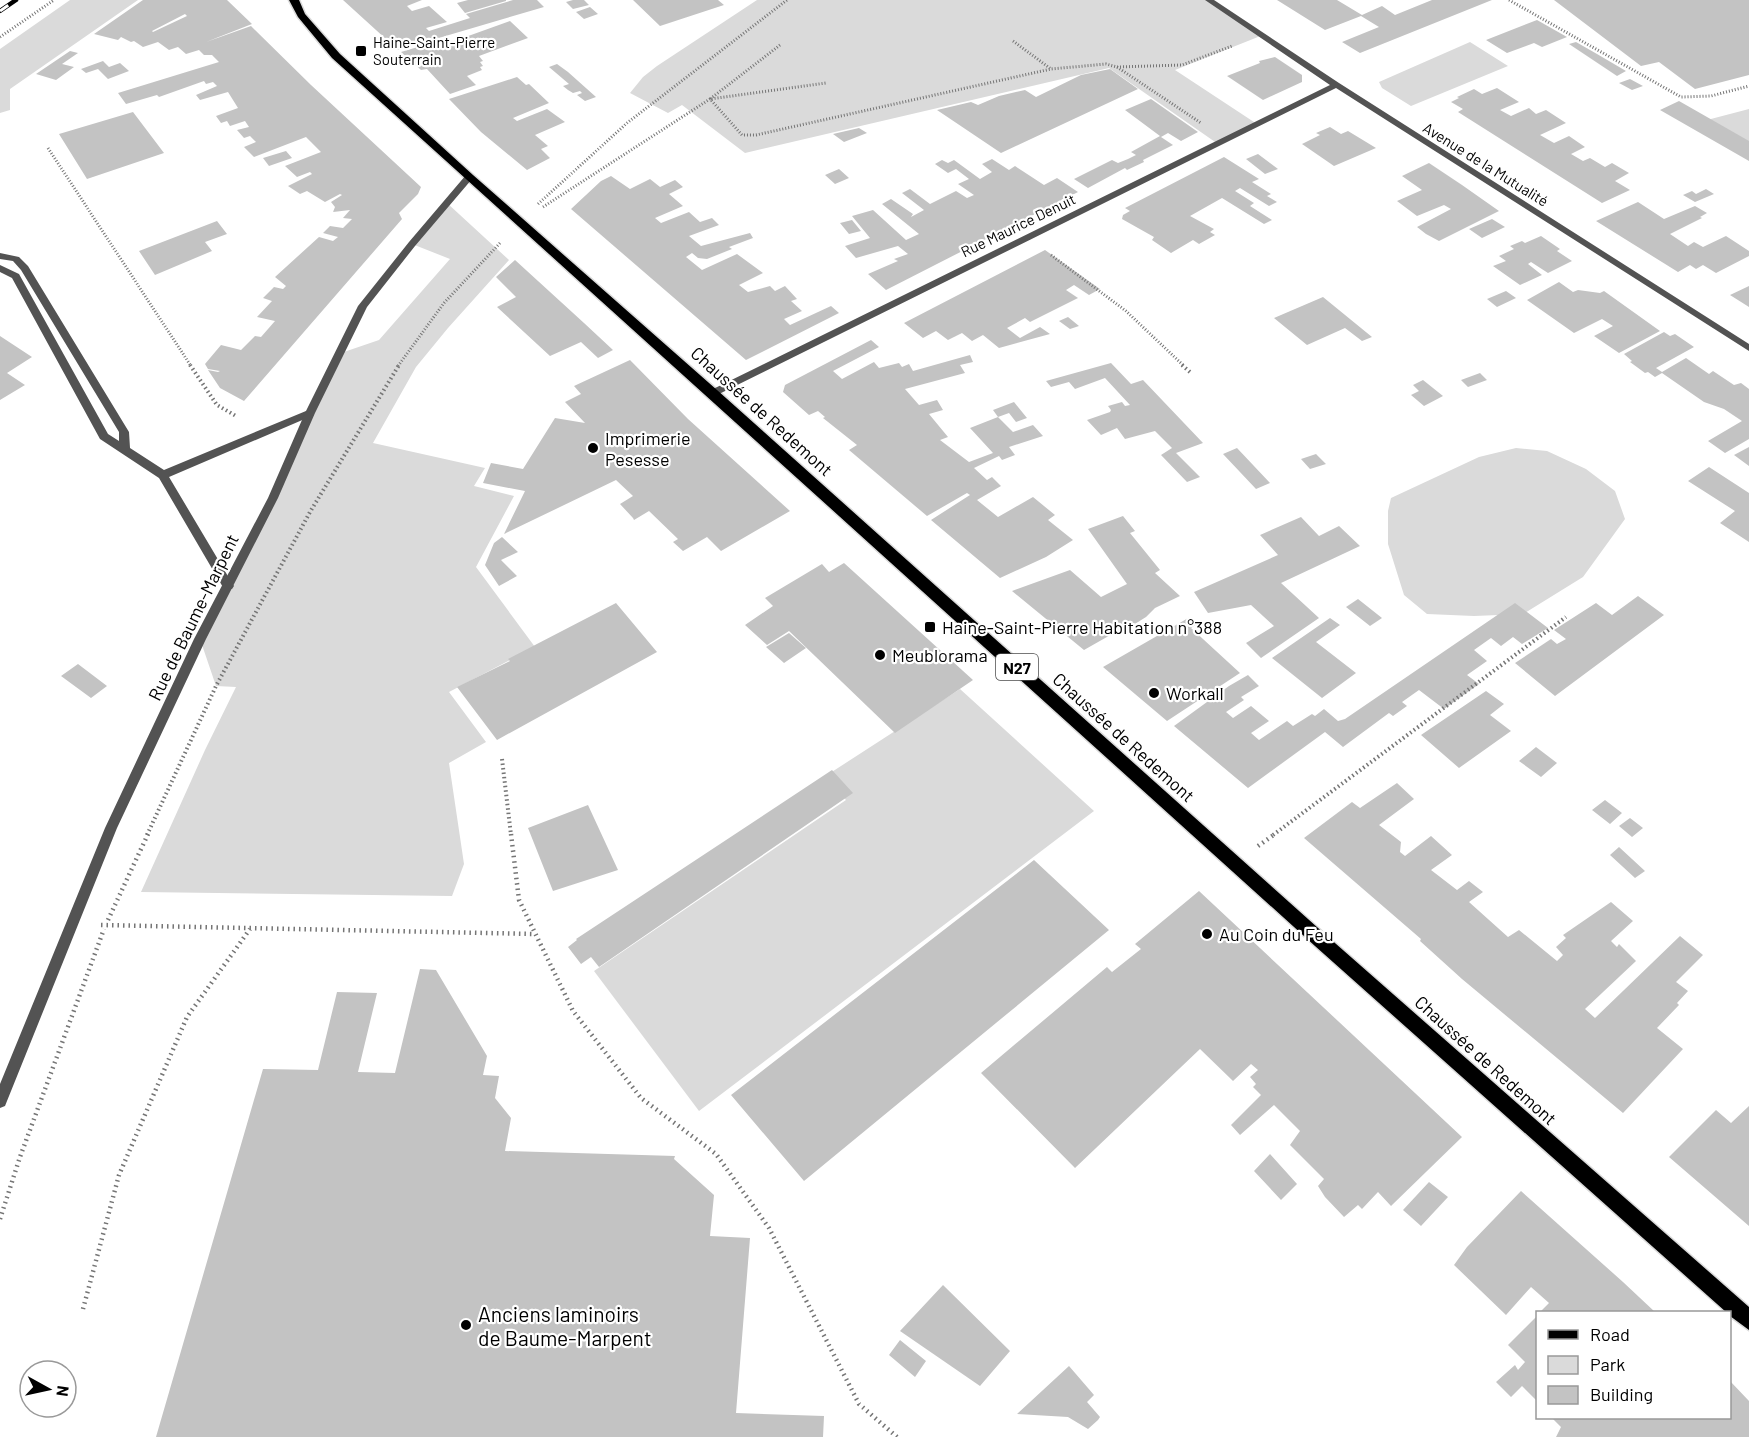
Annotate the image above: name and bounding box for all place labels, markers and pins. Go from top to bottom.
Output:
place label: Haine-Saint-Pierre Souterrain [373,33,495,68]
marker: Haine-Saint-Pierre Souterrain [354,44,368,58]
place label: Imprimerie Pesesse [605,427,691,470]
marker: Imprimerie Pesesse [586,441,600,455]
place label: Haine-Saint-Pierre Habitation n°388 [942,616,1222,638]
marker: Haine-Saint-Pierre Habitation n°388 [923,620,937,634]
place label: Meublorama [892,644,988,666]
marker: Meublorama [873,648,887,662]
place label: Workall [1166,682,1224,704]
marker: Workall [1147,686,1161,700]
place label: Au Coin du Feu [1219,923,1334,945]
marker: Au Coin du Feu [1200,927,1214,941]
place label: Anciens laminoirs de Baume-Marpent [478,1301,652,1350]
marker: Anciens laminoirs de Baume-Marpent [459,1318,473,1332]

